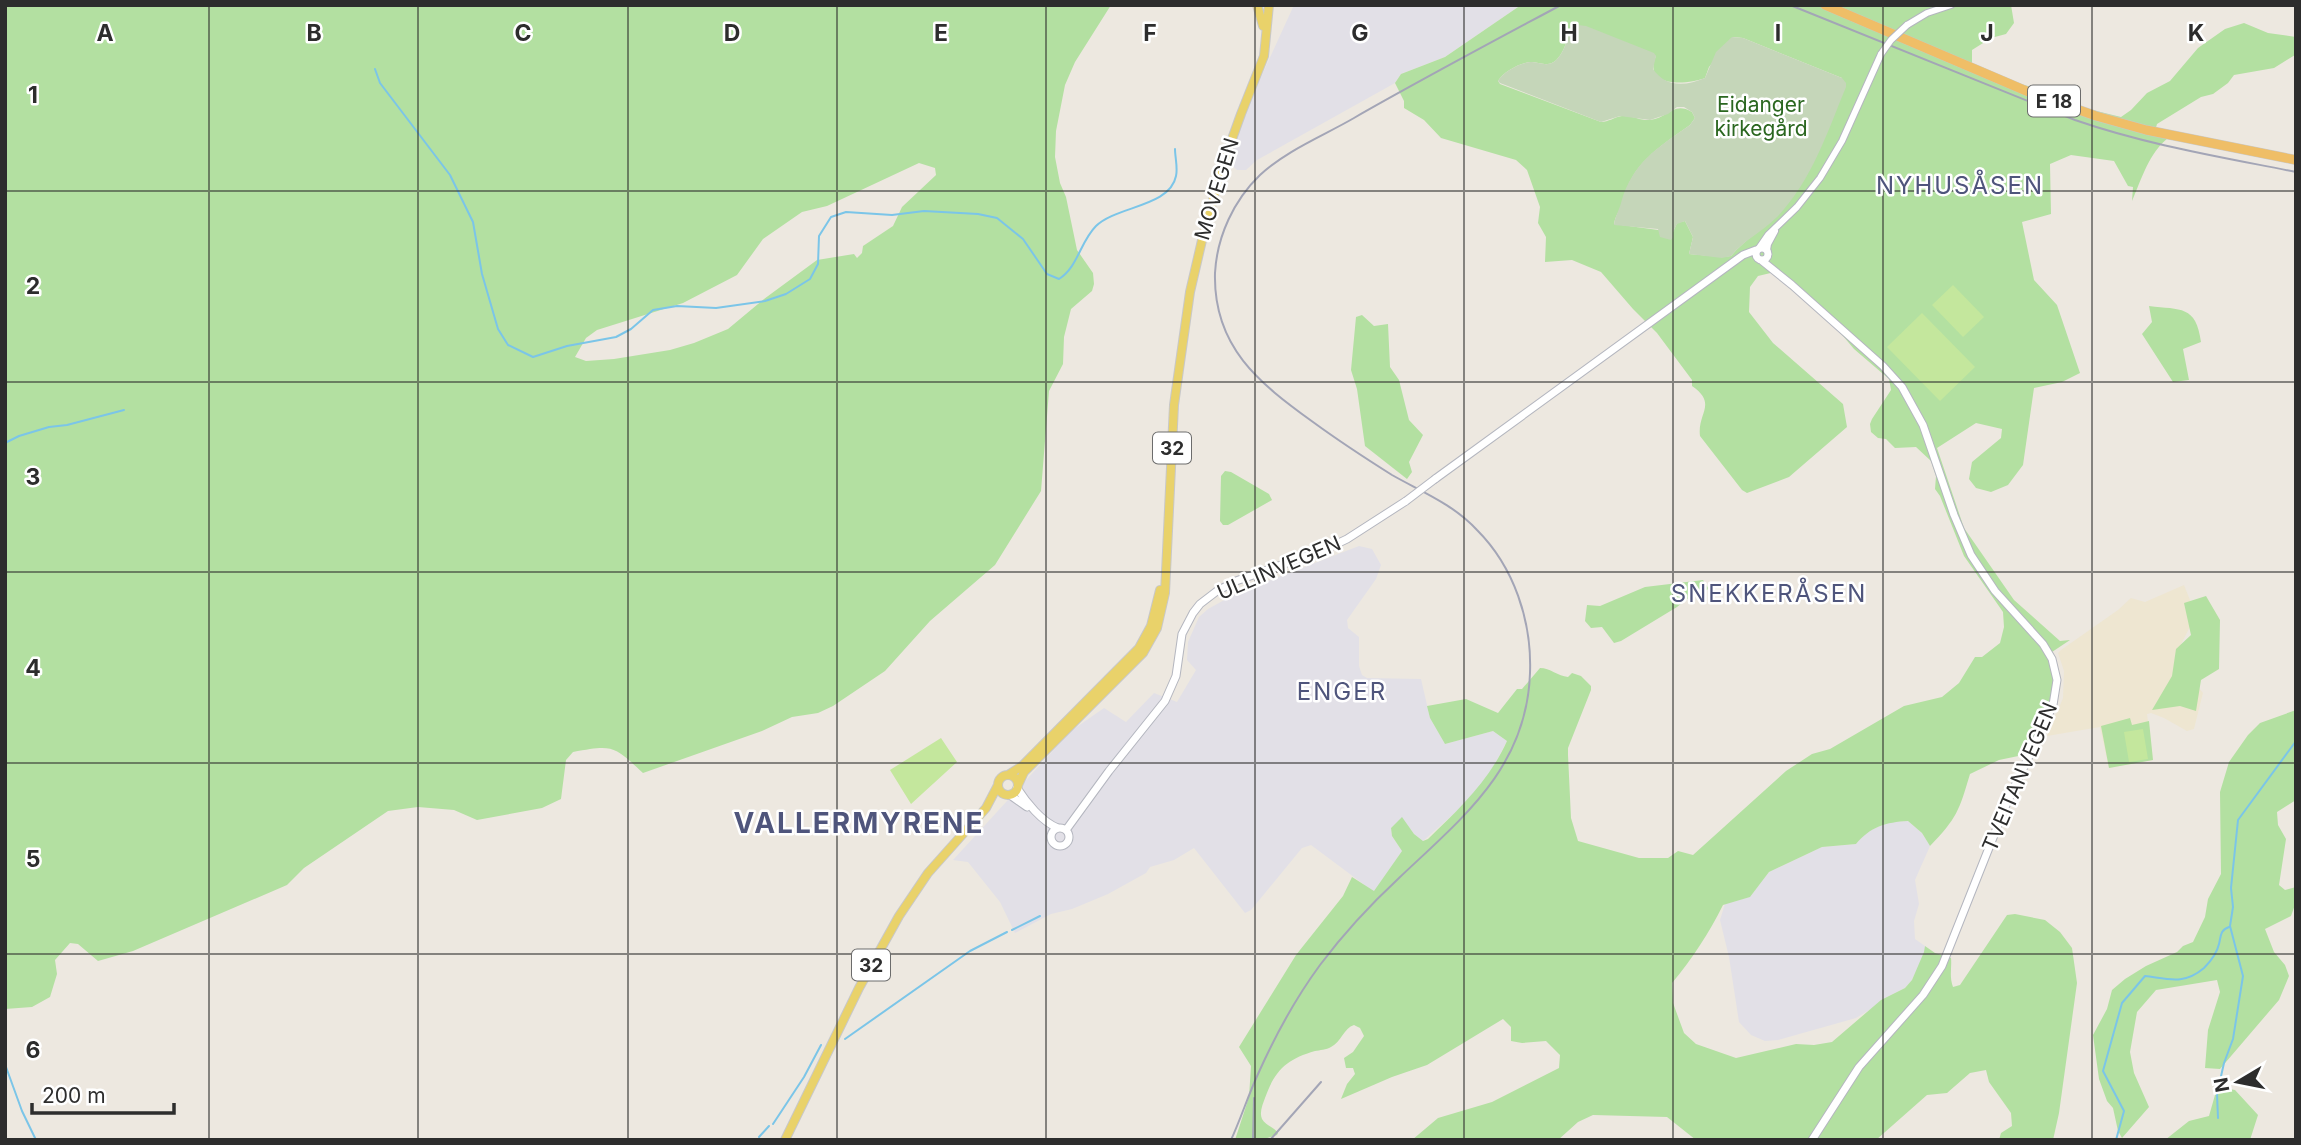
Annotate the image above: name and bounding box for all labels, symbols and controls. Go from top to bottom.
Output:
text: A [96,19,114,47]
text: B [306,19,322,47]
text: C [514,19,532,47]
text: D [724,19,740,47]
text: E [934,19,948,47]
text: F [1143,19,1157,47]
text: G [1351,19,1369,47]
text: H [1560,19,1578,47]
text: I [1775,19,1781,47]
text: J [1980,19,1994,47]
text: K [2188,19,2204,47]
text: 1 [28,81,38,109]
road number: E 18 [2028,86,2080,116]
park label: Eidanger kirkegård [1714,92,1808,141]
street label: MOVEGEN [1189,135,1244,243]
district label: NYHUSÅSEN [1876,169,2044,200]
text: 2 [26,272,40,300]
road number: 32 [1153,432,1191,463]
text: 3 [26,463,40,491]
street label: ULLINVEGEN [1213,530,1344,605]
district label: SNEKKERÅSEN [1671,577,1867,608]
text: 4 [25,654,41,682]
district label: ENGER [1297,677,1387,706]
street label: TVEITANVEGEN [1977,698,2062,855]
district label: VALLERMYRENE [734,806,984,840]
text: 5 [26,845,40,873]
road number: 32 [852,950,890,981]
text: 6 [26,1036,40,1064]
north arrow [2203,1047,2273,1117]
scale bar [32,1072,173,1116]
text: N [2209,1076,2234,1094]
text: 200 m [42,1083,106,1108]

